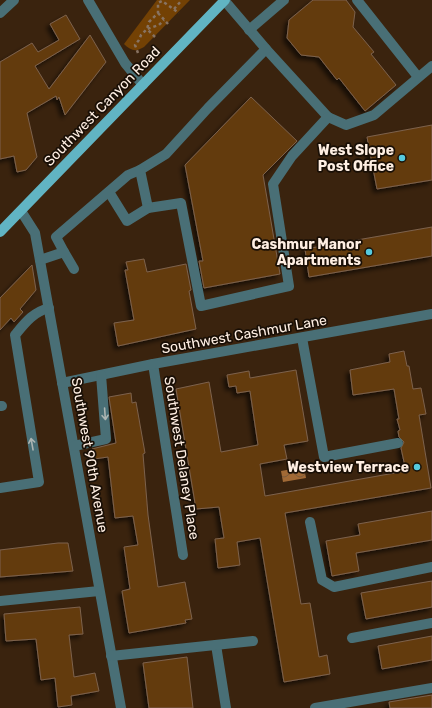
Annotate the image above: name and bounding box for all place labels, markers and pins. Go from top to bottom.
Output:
place label: West Slope Post Office [318,142,394,175]
marker: West Slope Post Office [397,153,407,163]
place label: Cashmur Manor Apartments [251,236,362,269]
marker: Cashmur Manor Apartments [364,247,374,257]
place label: Westview Terrace [287,459,409,476]
marker: Westview Terrace [412,462,422,472]

